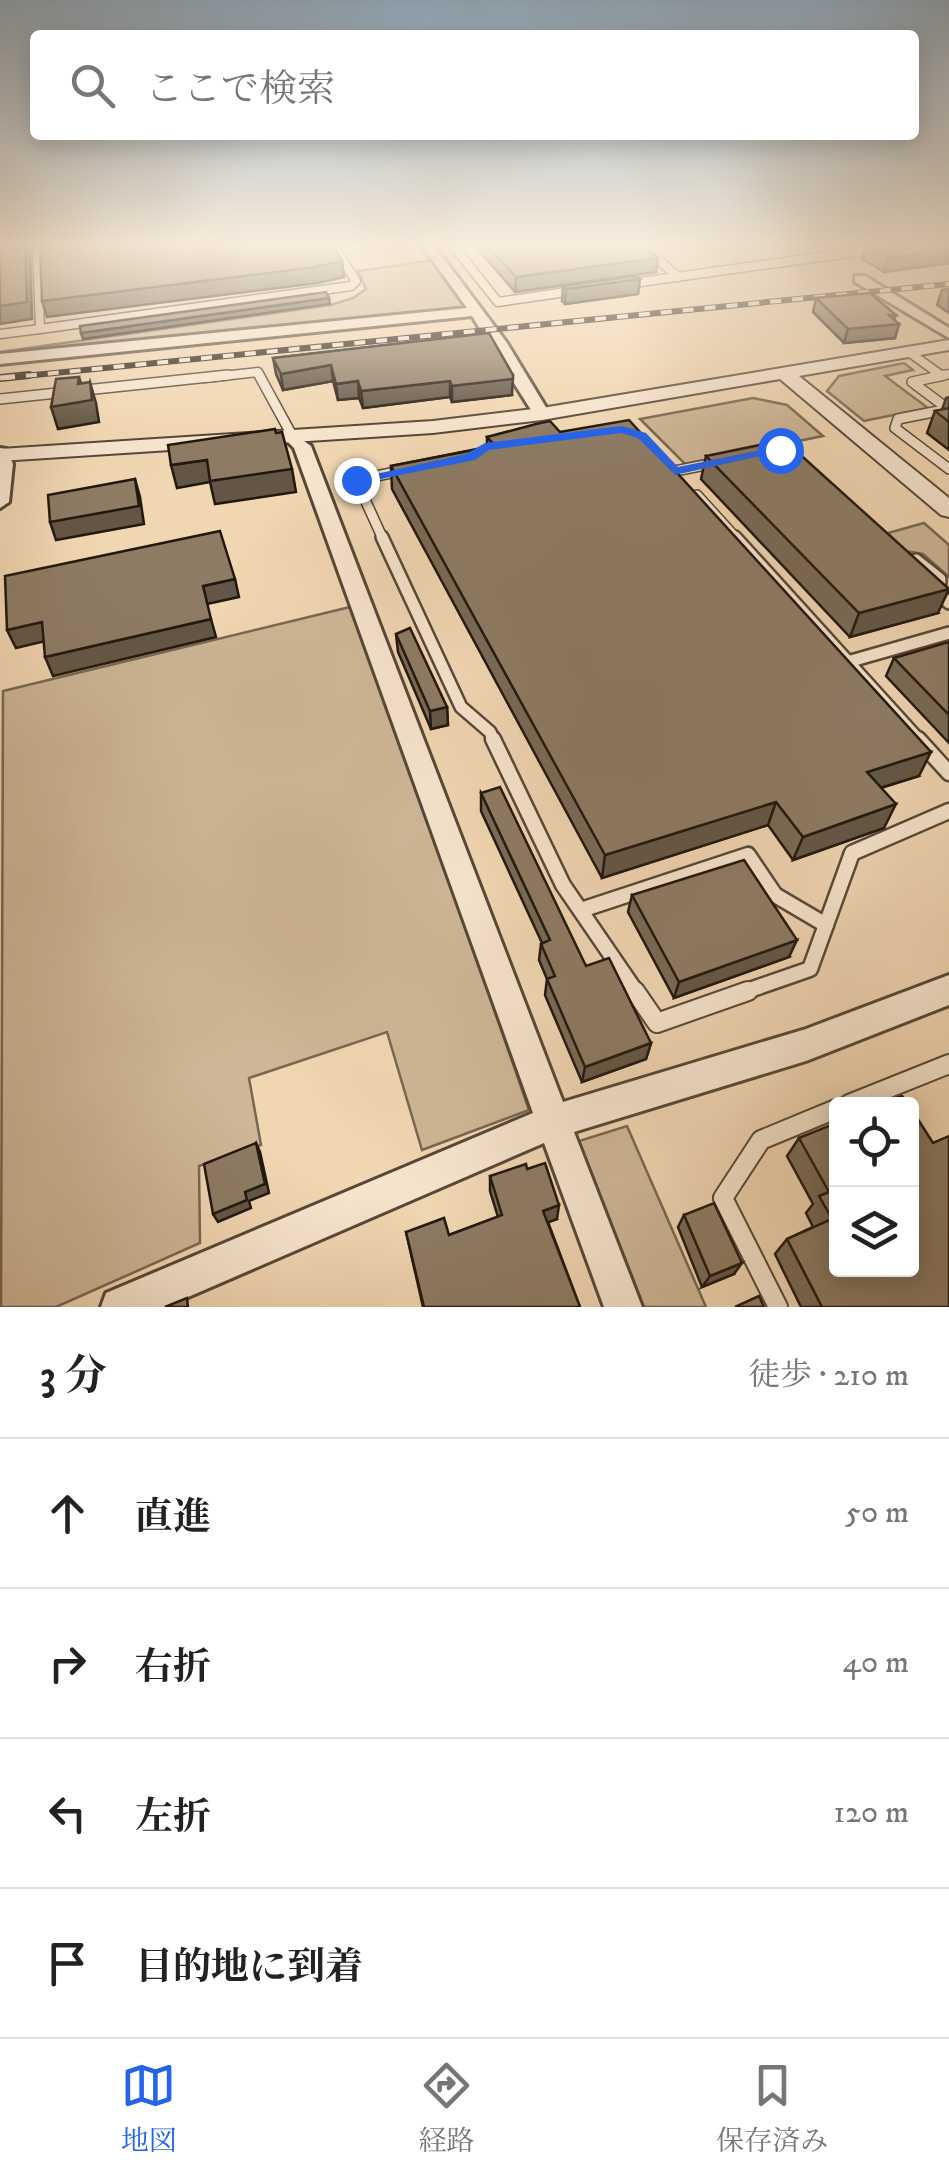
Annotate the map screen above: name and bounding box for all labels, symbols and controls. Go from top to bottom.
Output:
search box [30,30,919,140]
icon: search [65,58,120,113]
text: ここで検索 [145,66,335,114]
route start [758,428,804,474]
route end [334,458,380,504]
map controls [829,1097,919,1277]
button: locate [829,1097,919,1187]
button: layers [829,1187,919,1277]
text: 3 分 [40,1351,107,1403]
text: 徒歩 · 210 m [748,1356,909,1396]
icon: ahead [40,1486,95,1541]
text: 50 m [845,1493,909,1533]
text: 直進 [135,1494,211,1542]
icon: right [40,1636,95,1691]
text: 40 m [842,1643,909,1683]
text: 右折 [135,1644,211,1692]
icon: left [40,1786,95,1841]
text: 120 m [833,1793,909,1833]
text: 左折 [135,1794,211,1842]
icon: arrive [40,1936,95,1991]
text: 目的地に到着 [135,1944,363,1992]
tab: 地図 [121,2058,177,2159]
tab: 経路 [418,2058,474,2159]
tab: 保存済み [716,2058,828,2159]

